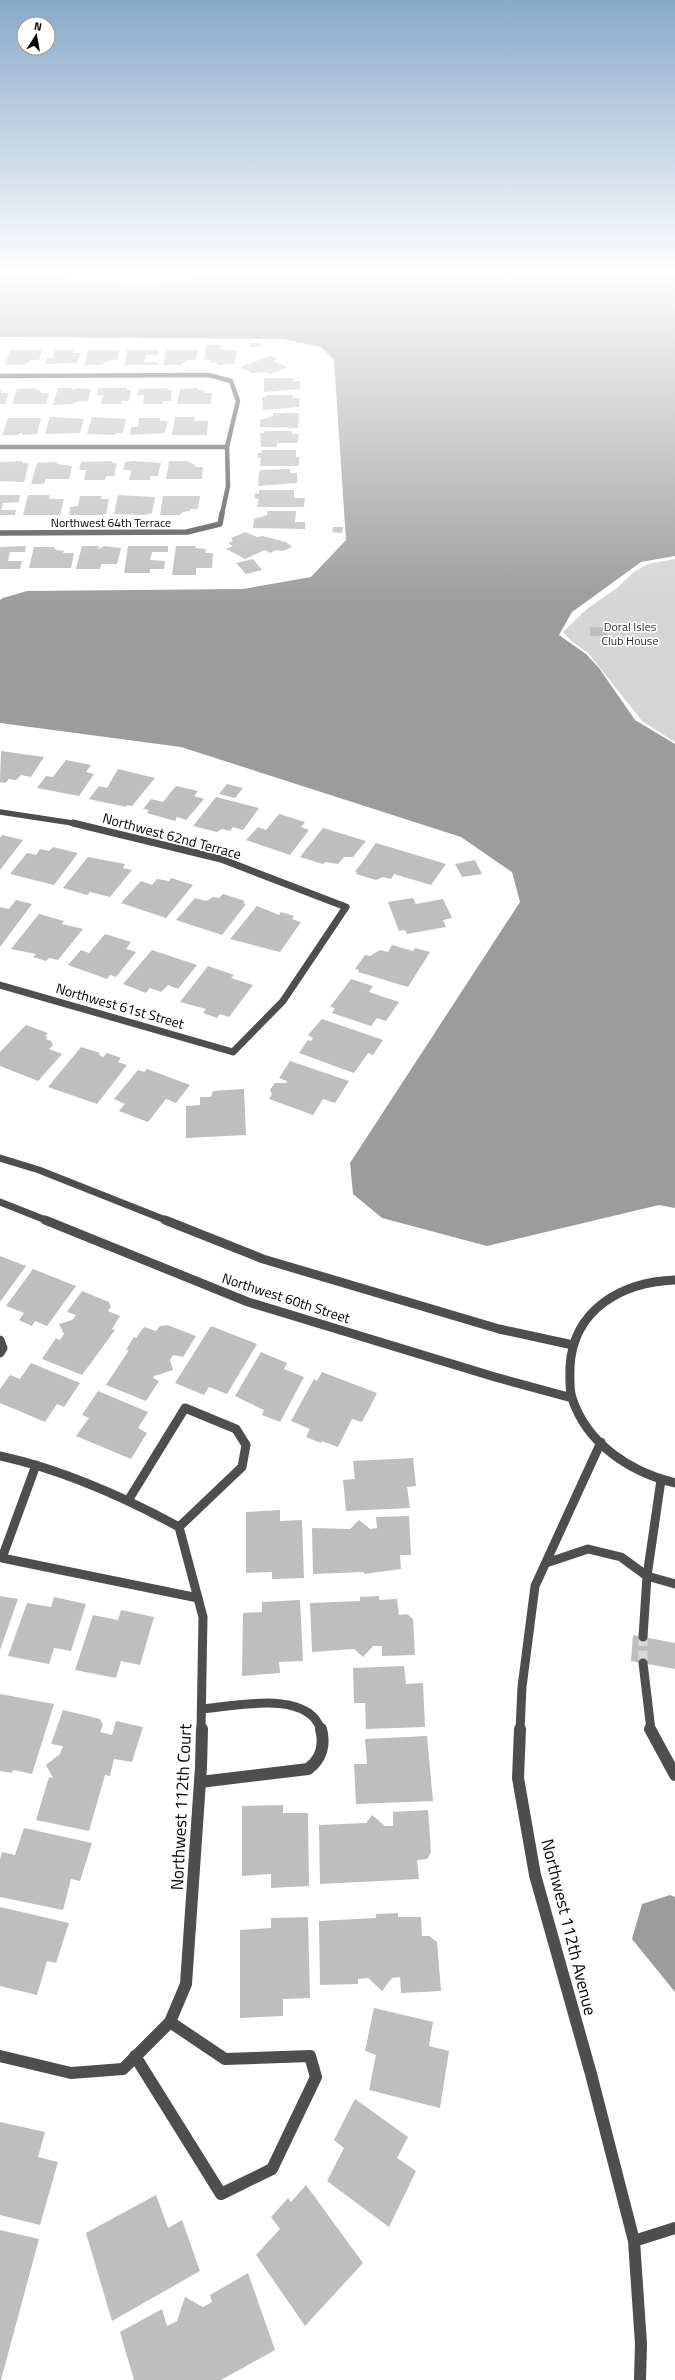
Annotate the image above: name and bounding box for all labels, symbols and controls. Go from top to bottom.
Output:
north arrow [16,16,56,56]
text: N [33,18,43,35]
street label: Northwest 64th Terrace [51,513,171,532]
park label: Doral Isles Club House [601,617,659,650]
street label: Northwest 62nd Terrace [100,807,244,864]
street label: Northwest 61st Street [54,977,187,1034]
street label: Northwest 60th Street [219,1267,353,1328]
street label: Northwest 112th Court [164,1723,198,1891]
street label: Northwest 112th Avenue [535,1836,603,2018]

